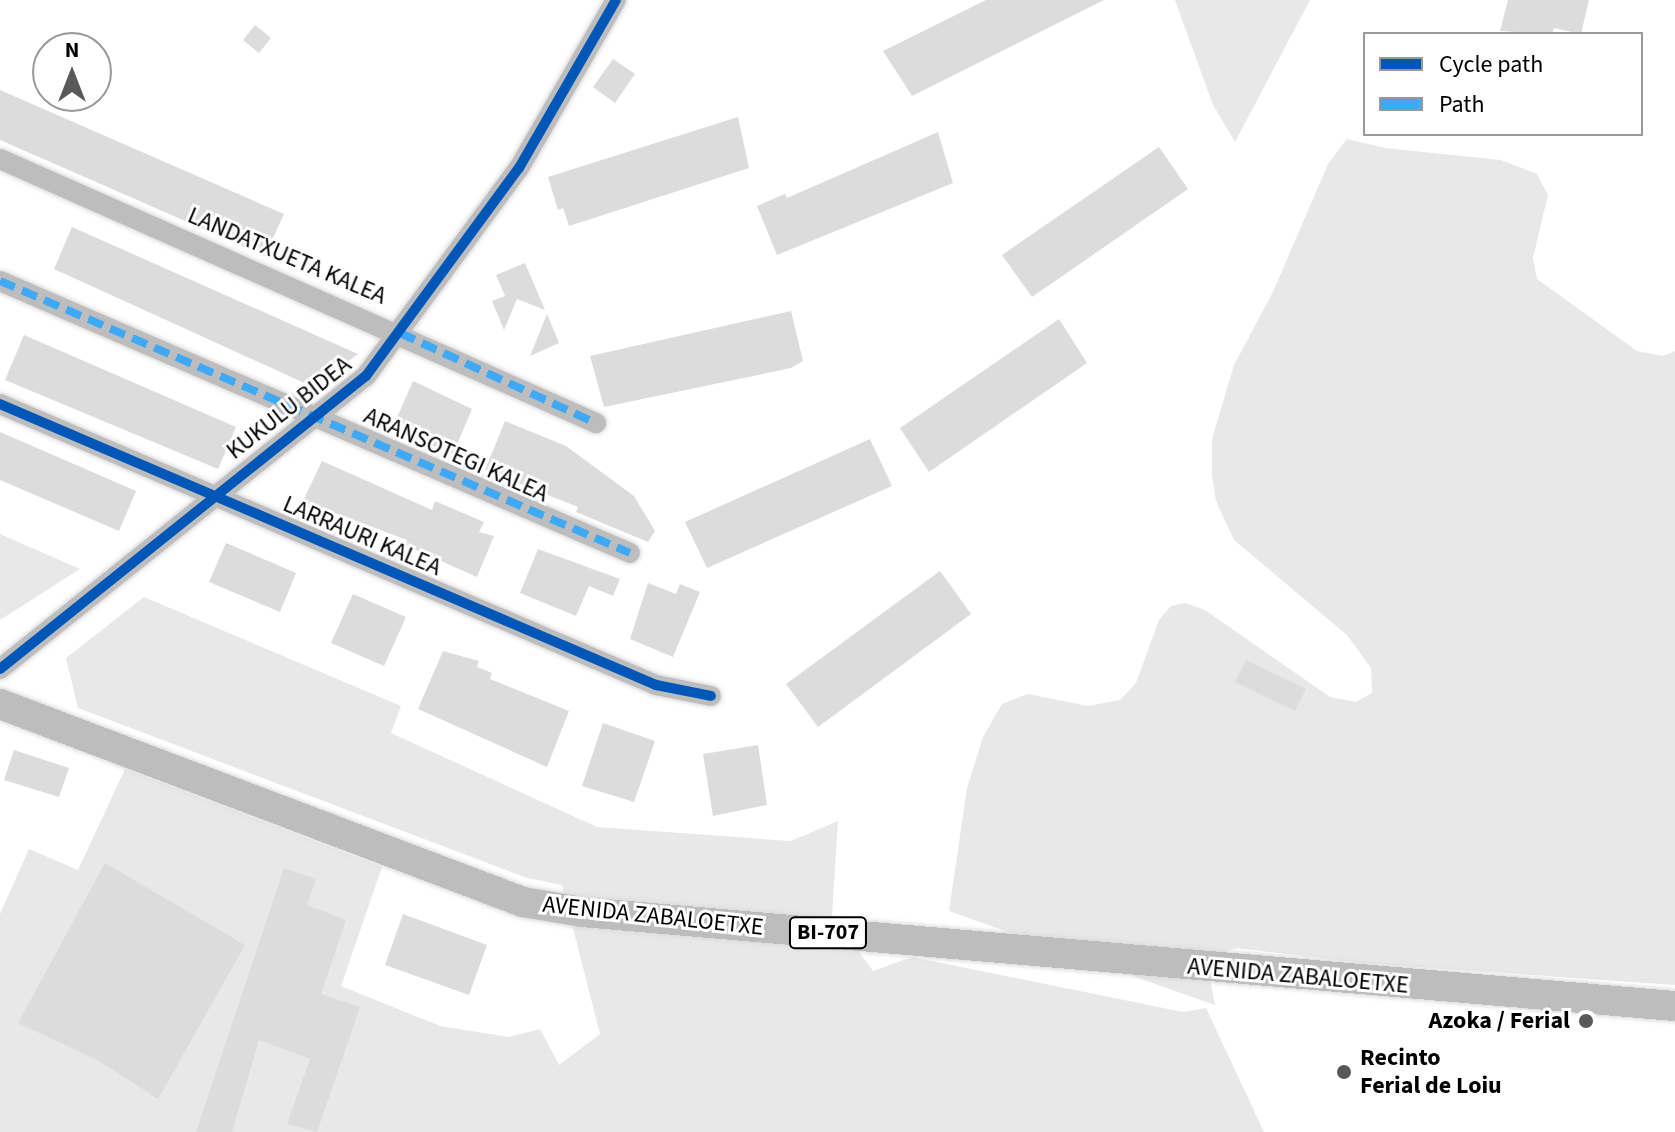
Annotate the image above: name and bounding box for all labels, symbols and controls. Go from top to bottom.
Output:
north arrow [32,32,112,112]
legend [1363,32,1643,136]
text: N [65,34,79,66]
text: Cycle path [1439,47,1543,82]
text: Path [1439,87,1485,122]
street label: LANDATXUETA KALEA [183,201,391,311]
street label: KUKULU BIDEA [221,350,357,466]
street label: ARANSOTEGI KALEA [359,401,553,509]
street label: LARRAURI KALEA [279,490,445,582]
street label: AVENIDA ZABALOETXE [541,890,765,942]
road number: BI-707 [788,915,868,951]
street label: AVENIDA ZABALOETXE [1186,952,1410,1000]
place label: Azoka / Ferial [1429,1007,1570,1035]
marker: Azoka / Ferial [1577,1012,1595,1030]
place label: Recinto Ferial de Loiu [1360,1044,1502,1100]
marker: Recinto Ferial de Loiu [1335,1063,1353,1081]

